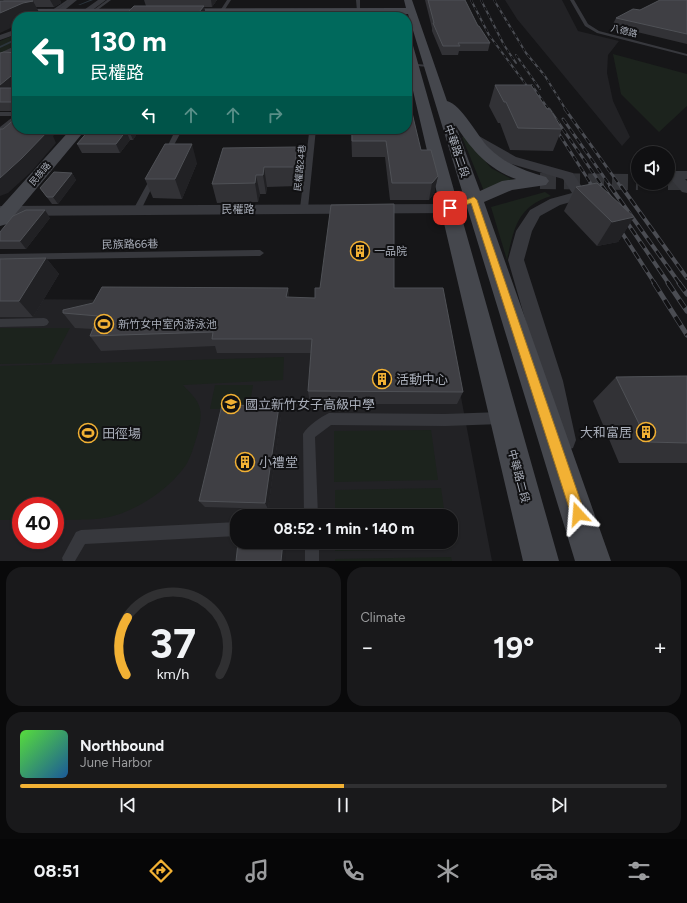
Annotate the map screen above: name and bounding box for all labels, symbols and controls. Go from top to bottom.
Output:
street label: 八德路 [610,22,639,39]
text: 130 m [90,24,167,58]
icon: left [24,28,76,80]
text: 民權路 [90,62,144,84]
icon: left [138,104,160,126]
icon: ahead [180,104,202,126]
icon: ahead [222,104,244,126]
icon: right [264,104,286,126]
street label: 中華路二段 [441,123,472,179]
street label: 民權路24巷 [292,144,307,192]
map controls [631,146,675,190]
button: sound [631,146,675,190]
street label: 民族路 [27,160,53,187]
pin [433,191,467,225]
icon: arrive [439,197,461,219]
street label: 民權路 [222,203,255,216]
street label: 民族路66巷 [102,238,158,251]
building icon: 一品院 [349,240,371,262]
place label: 一品院 [374,245,407,258]
sports icon: 新竹女中室內游泳池 [93,313,115,335]
place label: 新竹女中室內游泳池 [118,318,217,331]
building icon: 活動中心 [371,368,393,390]
place label: 活動中心 [396,372,448,387]
school or university icon: 國立新竹女子高級中學 [220,393,242,415]
place label: 國立新竹女子高級中學 [245,397,375,412]
building icon: 大和富居 [635,421,657,443]
sports icon: 田徑場 [77,422,99,444]
place label: 大和富居 [580,425,632,440]
place label: 田徑場 [102,426,141,441]
street label: 中華路二段 [505,448,532,504]
building icon: 小禮堂 [234,451,256,473]
place label: 小禮堂 [259,455,298,470]
position arrow [557,493,599,535]
speed limit sign: 40 [12,497,64,549]
text: 08:52 · 1 min · 140 m [274,520,414,538]
text: Climate [361,610,405,625]
text: 37 [150,617,196,667]
text: 19° [493,629,534,666]
text: − [361,634,374,661]
text: + [653,634,667,661]
text: km/h [157,664,190,682]
text: Northbound [80,737,164,755]
text: June Harbor [80,755,152,770]
icon: previous [117,794,139,816]
icon: pause [332,794,354,816]
icon: next [548,794,570,816]
icon: directions [147,857,175,885]
icon: music [243,857,271,885]
icon: phone [339,857,367,885]
icon: climate [434,857,462,885]
icon: car [530,857,558,885]
icon: filters [625,857,653,885]
text: 08:51 [34,860,80,882]

